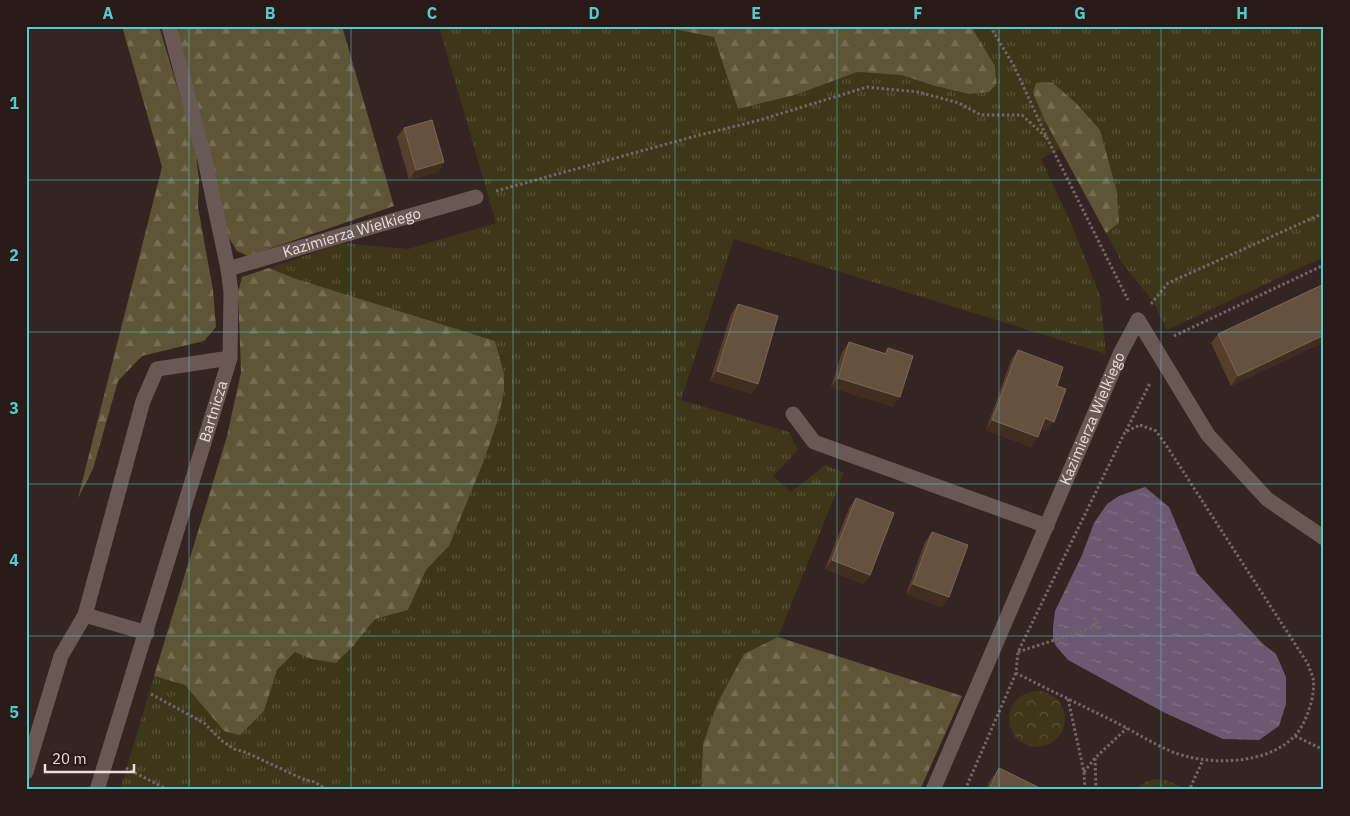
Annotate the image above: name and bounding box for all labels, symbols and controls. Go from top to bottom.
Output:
text: A [103,3,114,23]
text: B [265,3,276,23]
text: C [427,3,437,23]
text: D [588,3,600,23]
text: E [751,3,761,23]
text: F [913,3,923,23]
text: G [1074,3,1086,23]
text: H [1236,3,1248,23]
text: 1 [9,93,19,113]
street label: Kazimierza Wielkiego [280,203,423,261]
text: 2 [9,245,19,265]
street label: Kazimierza Wielkiego [1055,349,1129,488]
street label: Bartnicza [195,378,231,445]
text: 3 [9,398,19,418]
text: 4 [9,550,19,570]
text: 5 [9,702,19,722]
scale bar [45,741,134,773]
text: 20 m [52,749,87,768]

